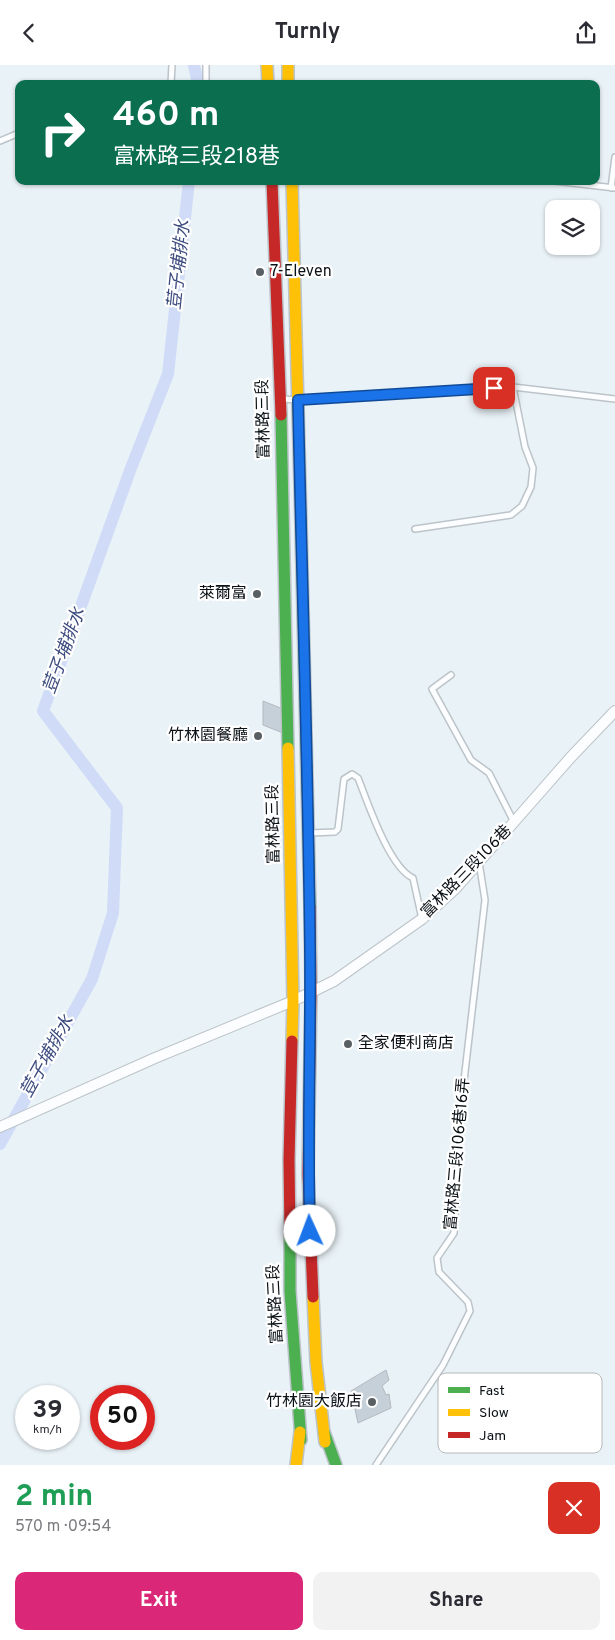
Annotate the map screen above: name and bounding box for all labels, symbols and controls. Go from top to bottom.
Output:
icon: back [15,19,43,47]
text: Turnly [275,19,340,46]
icon: share [572,19,600,47]
text: 460 m [113,94,219,138]
icon: right [30,100,95,165]
text: 富林路三段218巷 [113,144,280,171]
map controls [545,200,600,255]
button: layers [545,200,600,255]
water label: 荳子埔排水 [164,218,196,311]
place label: 7-Eleven [270,262,332,282]
marker: 7-Eleven [254,266,266,278]
pin [473,367,515,409]
icon: arrive [480,374,508,402]
street label: 富林路三段 [253,379,275,459]
place label: 萊爾富 [199,584,247,604]
marker: 萊爾富 [251,588,263,600]
water label: 荳子埔排水 [39,604,92,697]
place label: 竹林園餐廳 [168,726,248,746]
marker: 竹林園餐廳 [252,730,264,742]
street label: 富林路三段 [263,784,285,864]
street label: 富林路三段106巷 [418,821,516,923]
water label: 荳子埔排水 [16,1011,80,1102]
place label: 全家便利商店 [358,1034,454,1054]
marker: 全家便利商店 [342,1038,354,1050]
street label: 富林路三段106巷16弄 [441,1077,475,1231]
position arrow [283,1204,335,1256]
street label: 富林路三段 [264,1264,288,1344]
legend [438,1373,602,1453]
text: Fast [479,1383,505,1400]
speed limit sign: 50 [90,1385,155,1450]
place label: 竹林園大飯店 [266,1391,362,1412]
text: 39 [32,1395,63,1427]
marker: 竹林園大飯店 [366,1396,378,1408]
text: Slow [479,1405,509,1422]
text: km/h [33,1422,62,1438]
text: Jam [479,1428,506,1445]
text: 2 min [15,1479,93,1516]
button: close [548,1482,600,1534]
text: 570 m · 09:54 [15,1517,111,1537]
button: Exit [15,1572,303,1630]
button: Share [313,1572,600,1630]

